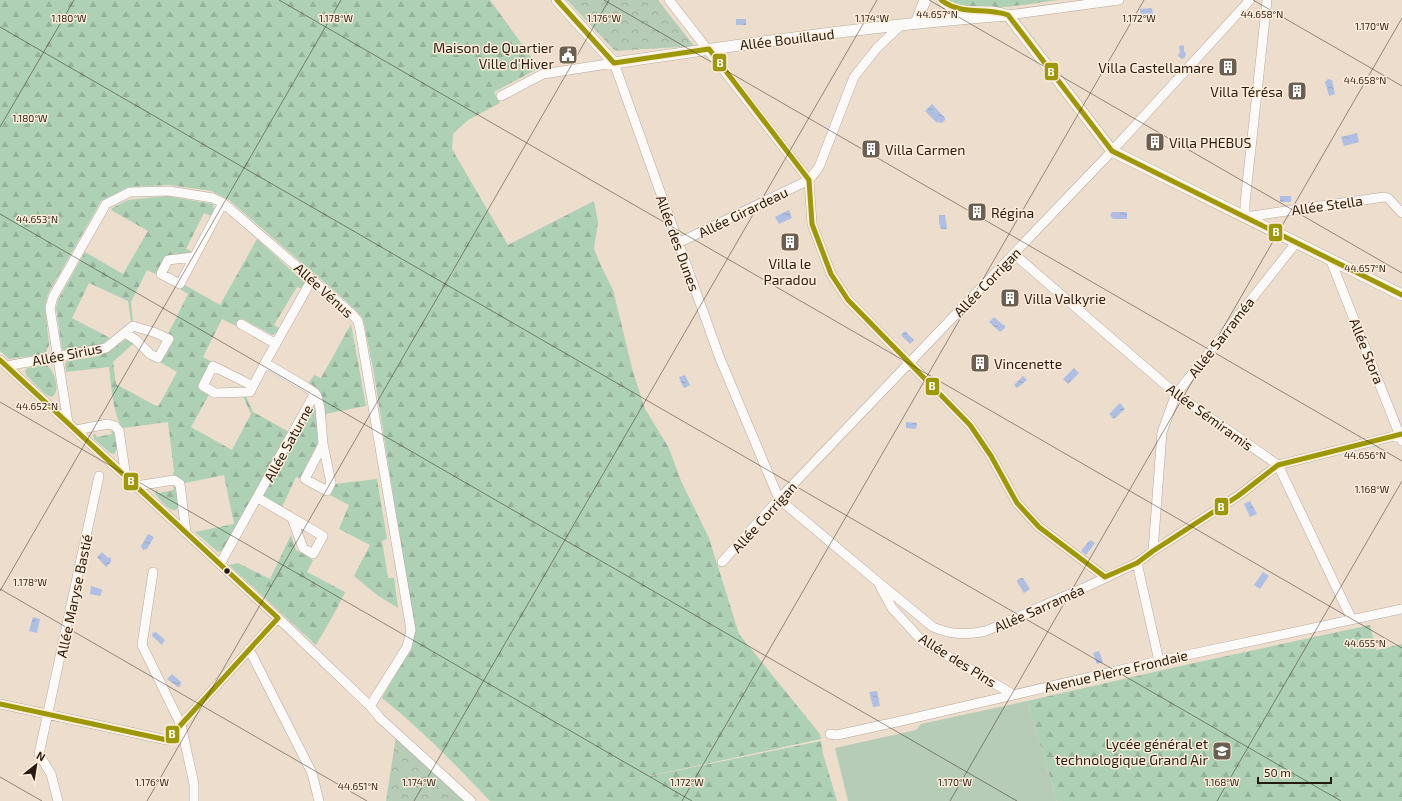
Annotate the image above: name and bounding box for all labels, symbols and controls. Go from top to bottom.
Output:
text: 44.657°N [916,8,958,20]
text: 44.658°N [1241,8,1283,20]
text: 1.180°W [51,12,87,24]
text: 1.178°W [319,12,354,24]
text: 1.176°W [587,12,621,24]
text: 1.174°W [855,12,890,24]
text: 1.172°W [1122,12,1156,24]
text: 1.170°W [1355,20,1390,32]
street label: Allée Bouillaud [739,25,835,53]
place label: Maison de Quartier Ville d'Hiver [433,39,554,72]
public building icon: Maison de Quartier Ville d'Hiver [557,44,579,66]
line badge: B [712,53,727,72]
text: B [716,56,724,69]
building icon: Villa Castellamare [1217,56,1239,78]
place label: Villa Castellamare [1098,59,1214,76]
line badge: B [1044,62,1059,81]
text: B [1047,65,1055,78]
text: 44.658°N [1344,74,1386,86]
building icon: Villa Térésa [1286,80,1308,102]
place label: Villa Térésa [1210,83,1283,100]
text: 1.180°W [12,112,48,124]
building icon: Villa PHEBUS [1144,131,1166,153]
place label: Villa PHEBUS [1169,134,1252,151]
building icon: Villa Carmen [860,138,882,160]
place label: Villa Carmen [885,141,965,158]
street label: Allée Girardeau [695,183,791,241]
street label: Allée Stella [1290,192,1364,218]
street label: Allée des Dunes [653,193,703,293]
building icon: Régina [966,201,988,223]
place label: Régina [991,204,1034,221]
text: 44.653°N [16,213,58,225]
line badge: B [1268,223,1283,242]
text: B [1272,225,1280,238]
building icon: Villa le Paradou [779,231,801,253]
street label: Allée Corrigan [950,244,1024,320]
place label: Villa le Paradou [763,255,817,288]
street label: Allée Vénus [291,259,357,321]
text: 44.657°N [1344,262,1386,274]
building icon: Villa Valkyrie [999,287,1021,309]
place label: Villa Valkyrie [1024,290,1106,307]
street label: Allée Sarraméa [1184,294,1258,380]
street label: Allée Stora [1346,316,1388,386]
street label: Allée Sirius [31,339,103,369]
building icon: Vincenette [969,352,991,374]
place label: Vincenette [994,355,1062,372]
line badge: B [925,377,940,396]
text: B [928,379,936,392]
street label: Allée Sémiramis [1164,380,1256,454]
text: 44.652°N [16,400,58,412]
street label: Allée Saturne [260,402,316,484]
text: 44.656°N [1344,449,1386,461]
line badge: B [123,472,139,491]
text: B [127,474,135,487]
street label: Allée Corrigan [728,478,800,556]
text: 1.168°W [1355,483,1390,495]
line badge: B [1214,497,1229,516]
text: B [1217,500,1225,513]
street label: Allée Maryse Bastié [53,533,95,659]
unlabelled marker [222,566,232,576]
text: 1.178°W [13,576,48,588]
street label: Allée Sarraméa [991,580,1087,636]
street label: Allée des Pins [916,629,1000,691]
text: 44.655°N [1344,637,1386,649]
street label: Avenue Pierre Frondaie [1043,646,1189,696]
line badge: B [165,725,180,744]
text: B [168,727,176,740]
place label: Lycée général et technologique Grand Air [1055,735,1208,768]
school or university icon: Lycée général et technologique Grand Air [1211,740,1233,762]
north arrow [16,745,56,785]
text: N [35,748,48,764]
scale bar [1258,759,1331,785]
text: 50 m [1264,765,1291,779]
text: 1.176°W [135,776,169,788]
text: 1.174°W [402,776,437,788]
text: 1.172°W [670,776,704,788]
text: 1.170°W [938,776,973,788]
text: 1.168°W [1205,776,1240,788]
text: 44.651°N [338,780,378,792]

